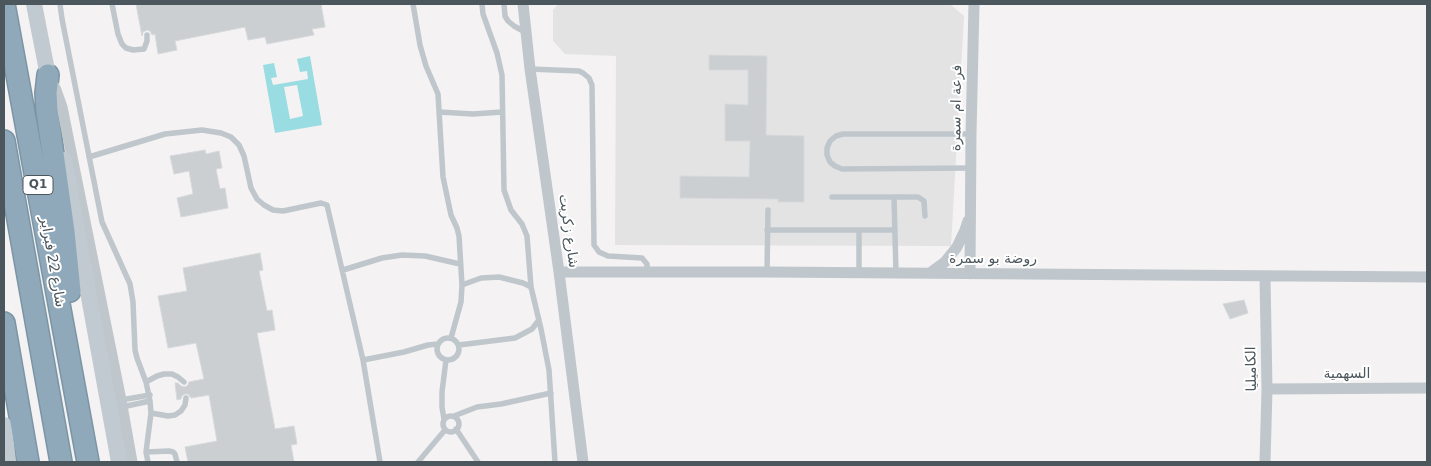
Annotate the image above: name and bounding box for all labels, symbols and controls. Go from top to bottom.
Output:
street label: فرعة ام سمرة [948,65,966,151]
road number: Q1 [23,176,53,194]
street label: شارع زكريت [555,193,581,269]
street label: شارع 22 فبراير [36,215,68,309]
street label: روضة بو سمرة [949,251,1037,267]
street label: الكاميليا [1243,346,1261,392]
street label: السهمية [1324,366,1370,382]

